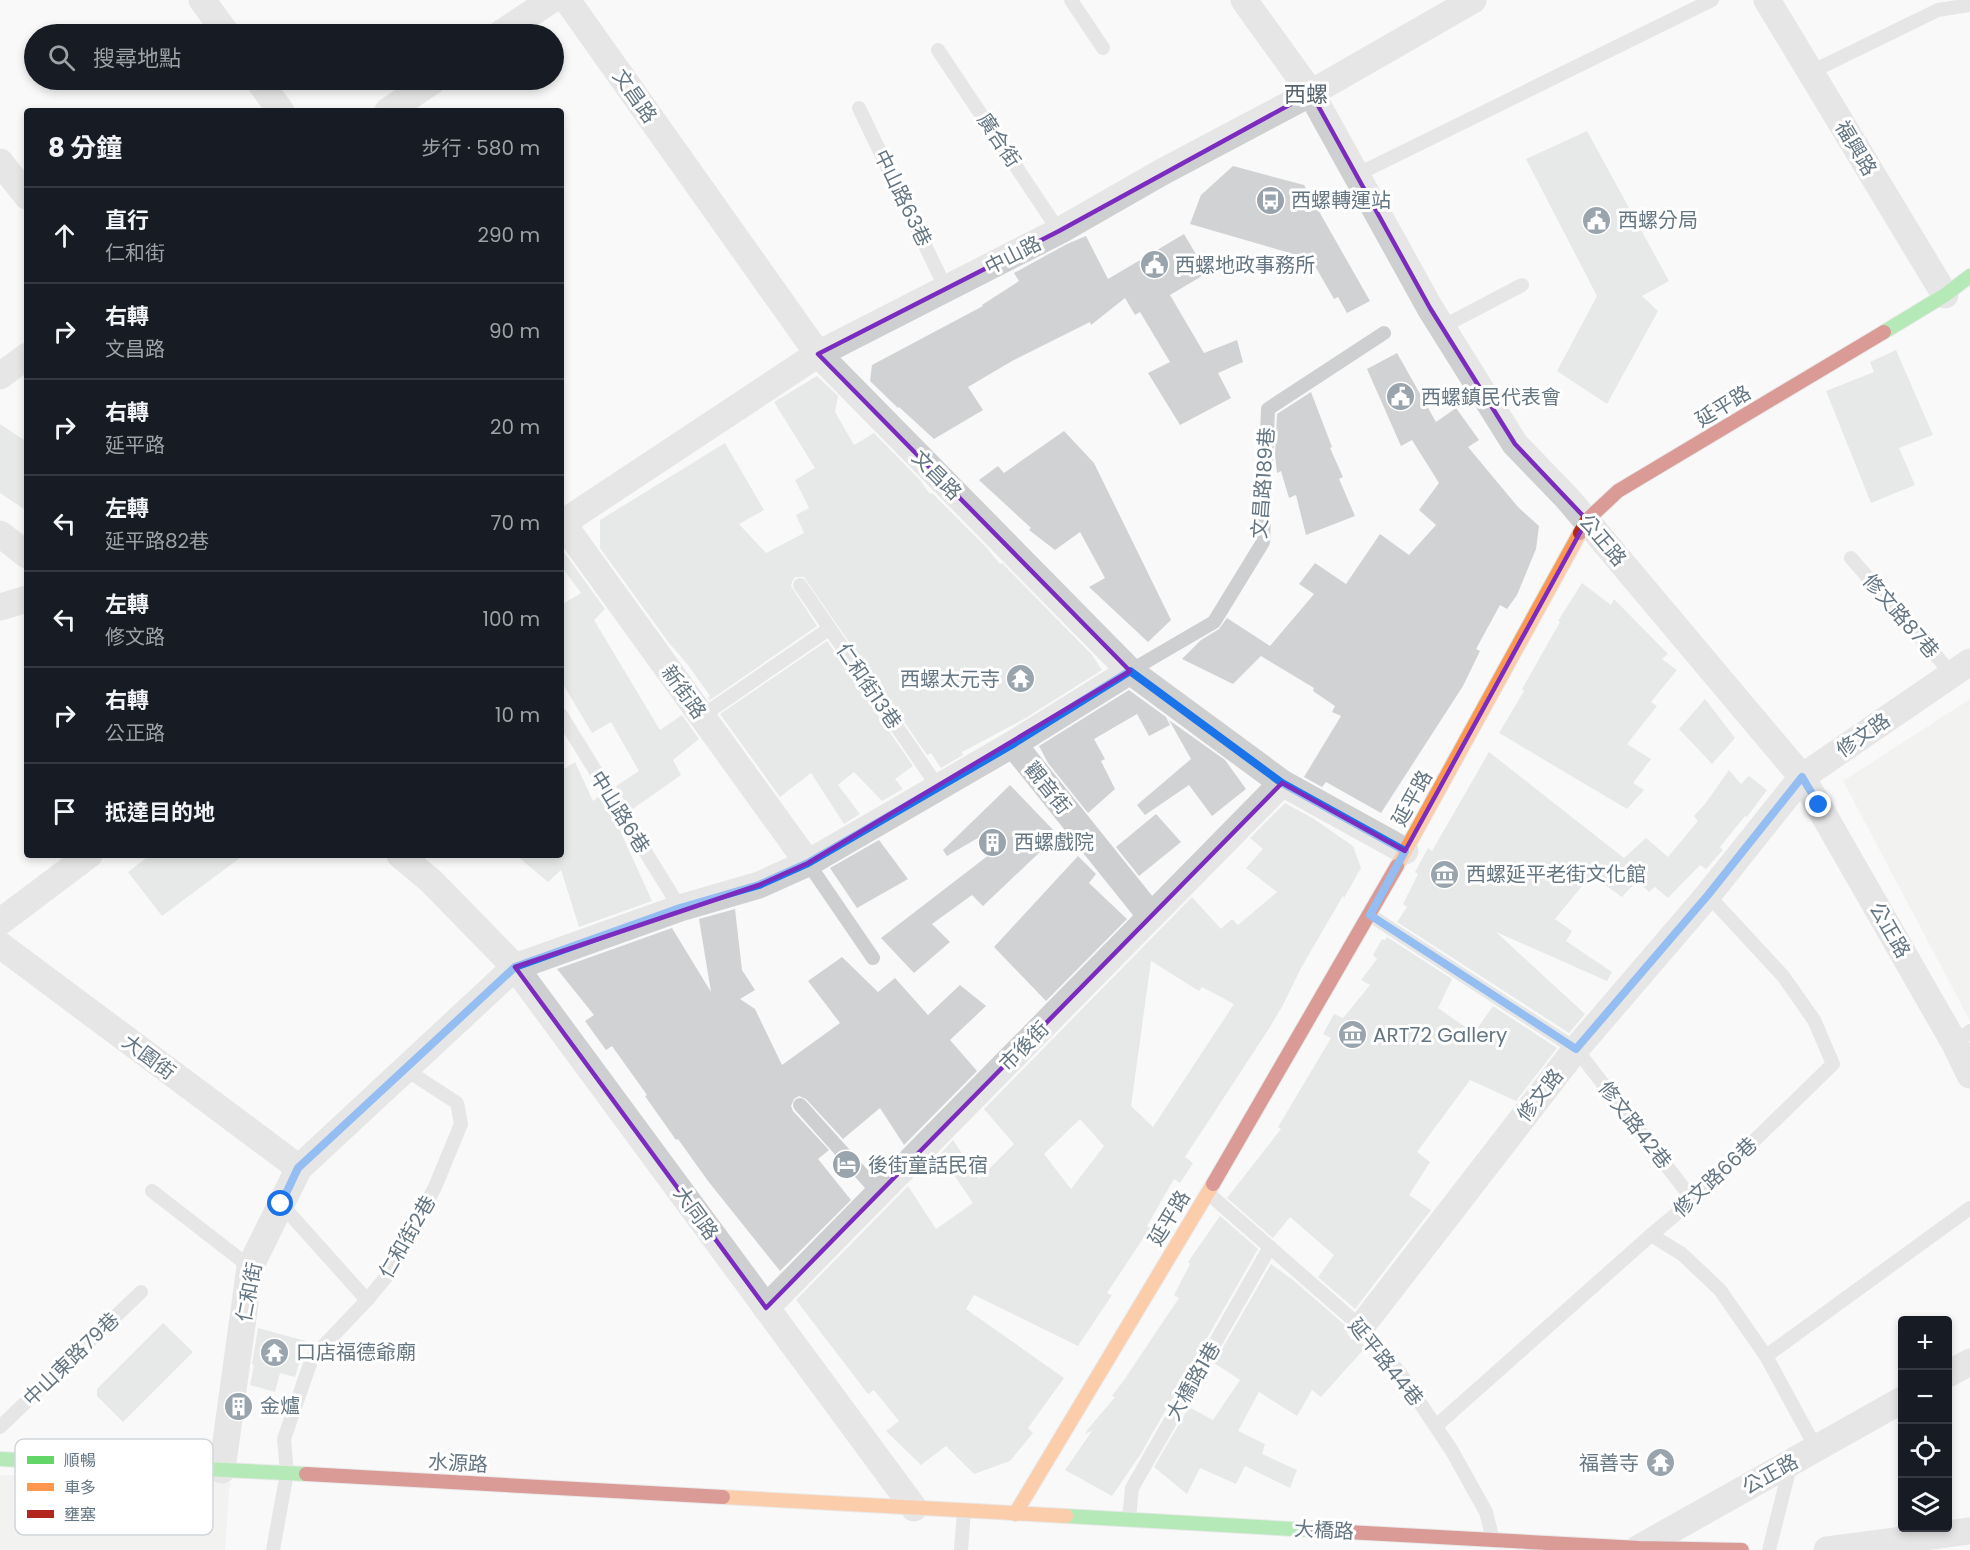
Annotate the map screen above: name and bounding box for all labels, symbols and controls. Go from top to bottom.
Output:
search box [24,24,564,90]
icon: search [45,41,78,74]
text: 搜尋地點 [93,43,181,74]
street label: 文昌路 [606,63,664,129]
district label: 西螺 [1284,79,1328,110]
street label: 廣合街 [971,107,1027,173]
street label: 福興路 [1829,115,1883,181]
text: 8 分鐘 [48,130,122,166]
text: 步行 · 580 m [421,134,540,162]
street label: 中山路63巷 [868,145,938,251]
bus stop icon: 西螺轉運站 [1254,184,1286,216]
place label: 西螺轉運站 [1291,186,1391,214]
public building icon: 西螺分局 [1581,204,1613,236]
text: 直行 [105,205,149,236]
place label: 西螺分局 [1618,206,1698,234]
icon: ahead [48,219,81,252]
text: 290 m [477,221,540,249]
street label: 中山路 [980,229,1046,281]
text: 仁和街 [105,239,165,267]
public building icon: 西螺地政事務所 [1138,249,1170,281]
place label: 西螺地政事務所 [1175,251,1315,279]
text: 右轉 [105,301,149,332]
icon: right [48,315,81,348]
text: 90 m [489,317,540,345]
text: 文昌路 [105,335,165,363]
street label: 延平路 [1690,379,1756,433]
public building icon: 西螺鎮民代表會 [1384,381,1416,413]
place label: 西螺鎮民代表會 [1421,383,1561,411]
text: 右轉 [105,397,149,428]
icon: right [48,411,81,444]
text: 20 m [490,413,540,441]
street label: 文昌路189巷 [1245,426,1281,540]
text: 延平路 [105,431,165,459]
street label: 文昌路 [906,444,968,506]
text: 左轉 [105,493,149,524]
icon: left [48,507,81,540]
street label: 公正路 [1573,508,1633,572]
text: 70 m [491,509,540,537]
text: 延平路82巷 [105,527,209,555]
street label: 修文路87巷 [1856,568,1946,664]
text: 左轉 [105,589,149,620]
icon: left [48,603,81,636]
text: 100 m [483,605,540,633]
text: 修文路 [105,623,165,651]
street label: 仁和街13巷 [830,637,908,735]
street label: 新街路 [655,660,713,724]
temple icon: 西螺太元寺 [1005,663,1037,695]
place label: 西螺太元寺 [900,665,1000,693]
text: 右轉 [105,685,149,716]
icon: right [48,699,81,732]
text: 10 m [495,701,540,729]
street label: 修文路 [1830,706,1896,764]
text: 公正路 [105,719,165,747]
street label: 觀音街 [1018,756,1078,820]
street label: 中山路6巷 [584,765,656,859]
street label: 延平路 [1385,765,1439,831]
route end [1805,791,1831,817]
icon: arrive [48,795,81,828]
text: 抵達目的地 [105,797,215,828]
building icon: 西螺戲院 [977,826,1009,858]
place label: 西螺戲院 [1014,828,1094,856]
museum icon: 西螺延平老街文化館 [1429,858,1461,890]
place label: 西螺延平老街文化館 [1466,860,1646,888]
street label: 公正路 [1863,897,1917,963]
street label: 市後街 [993,1015,1055,1077]
museum icon: ART72 Gallery [1336,1019,1368,1051]
place label: ART72 Gallery [1373,1021,1507,1049]
street label: 大園街 [117,1028,181,1086]
street label: 修文路 [1510,1063,1570,1127]
street label: 修文路42巷 [1592,1075,1678,1175]
street label: 修文路66巷 [1667,1131,1763,1223]
hotel icon: 後街童話民宿 [831,1149,863,1181]
place label: 後街童話民宿 [868,1151,988,1179]
street label: 大同路 [667,1181,725,1245]
street label: 延平路 [1142,1185,1196,1251]
route start [267,1190,293,1216]
street label: 仁和街2巷 [372,1190,442,1284]
street label: 仁和街 [230,1260,268,1324]
street label: 中山東路79巷 [17,1306,125,1412]
street label: 延平路44巷 [1342,1312,1430,1412]
map controls [1898,1316,1952,1532]
button: + [1898,1316,1952,1370]
temple icon: 口店福德爺廟 [259,1336,291,1368]
street label: 大橋路1巷 [1159,1337,1227,1425]
place label: 口店福德爺廟 [296,1338,416,1366]
button: − [1898,1370,1952,1424]
building icon: 金爐 [223,1390,255,1422]
place label: 金爐 [260,1392,300,1420]
button: locate [1898,1424,1952,1478]
legend [15,1439,213,1535]
street label: 水源路 [427,1447,489,1479]
temple icon: 福善寺 [1644,1447,1676,1479]
street label: 公正路 [1737,1447,1803,1501]
text: 順暢 [64,1449,96,1472]
place label: 福善寺 [1579,1449,1639,1477]
text: 車多 [64,1476,96,1499]
button: layers [1898,1478,1952,1532]
text: 壅塞 [64,1503,96,1526]
street label: 大橋路 [1293,1514,1355,1546]

